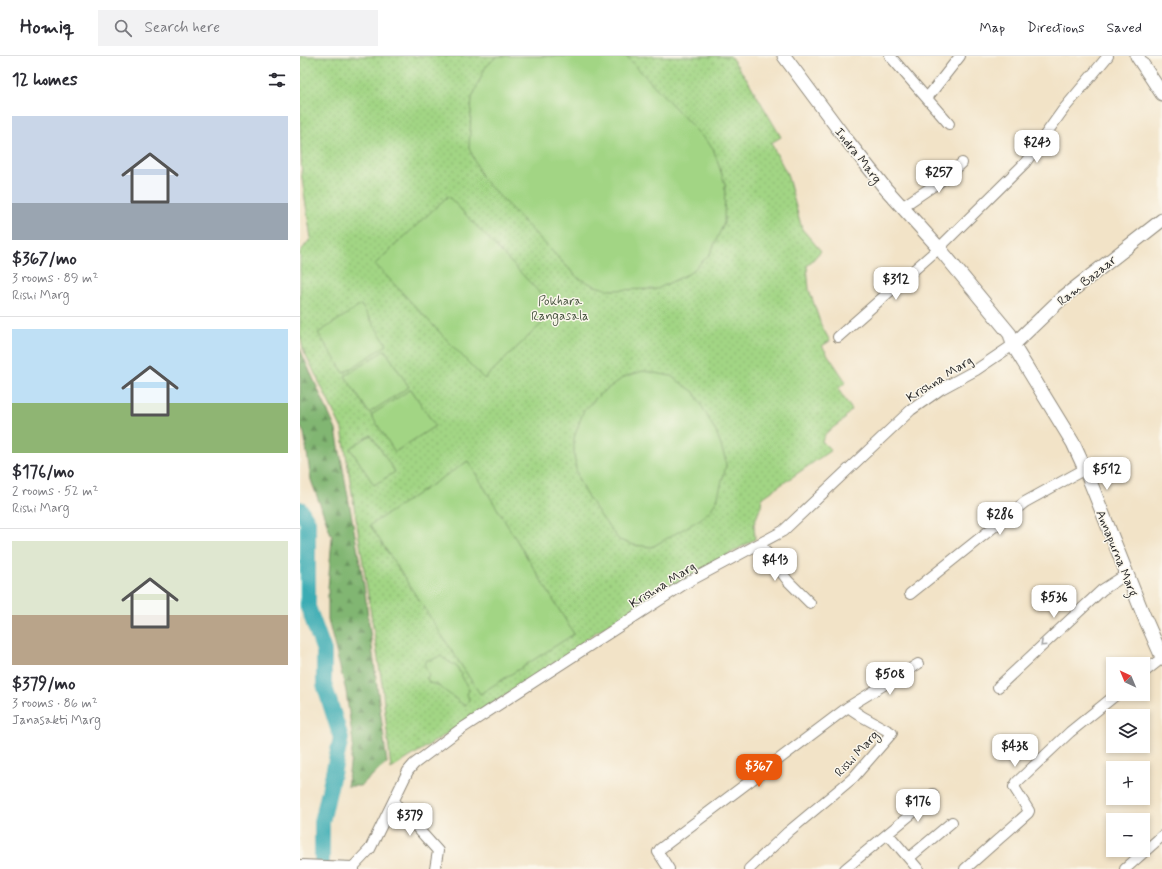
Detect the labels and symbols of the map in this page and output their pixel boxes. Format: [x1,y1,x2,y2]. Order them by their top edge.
street label: Indra Marg [830,124,885,188]
pin: $243 [1013,130,1061,164]
pin: $257 [915,160,963,194]
street label: Ram Bazaar [1054,252,1121,310]
pin: $312 [872,267,920,301]
park label: Pokhara Rangasala [531,293,589,326]
street label: Krishna Marg [903,352,976,406]
pin: $512 [1083,457,1131,491]
pin: $286 [976,502,1024,536]
street label: Annapurna Marg [1090,508,1142,600]
pin: $413 [751,548,799,582]
street label: Krishna Marg [626,558,699,612]
pin: $536 [1030,585,1078,619]
one-way arrow [1040,639,1048,647]
north arrow [1106,657,1150,701]
pin: $508 [866,662,914,696]
street label: Rishi Marg [831,727,884,781]
pin: $438 [991,734,1039,768]
pin: $367 [735,754,783,788]
pin: $176 [894,789,942,823]
pin: $379 [386,803,434,837]

